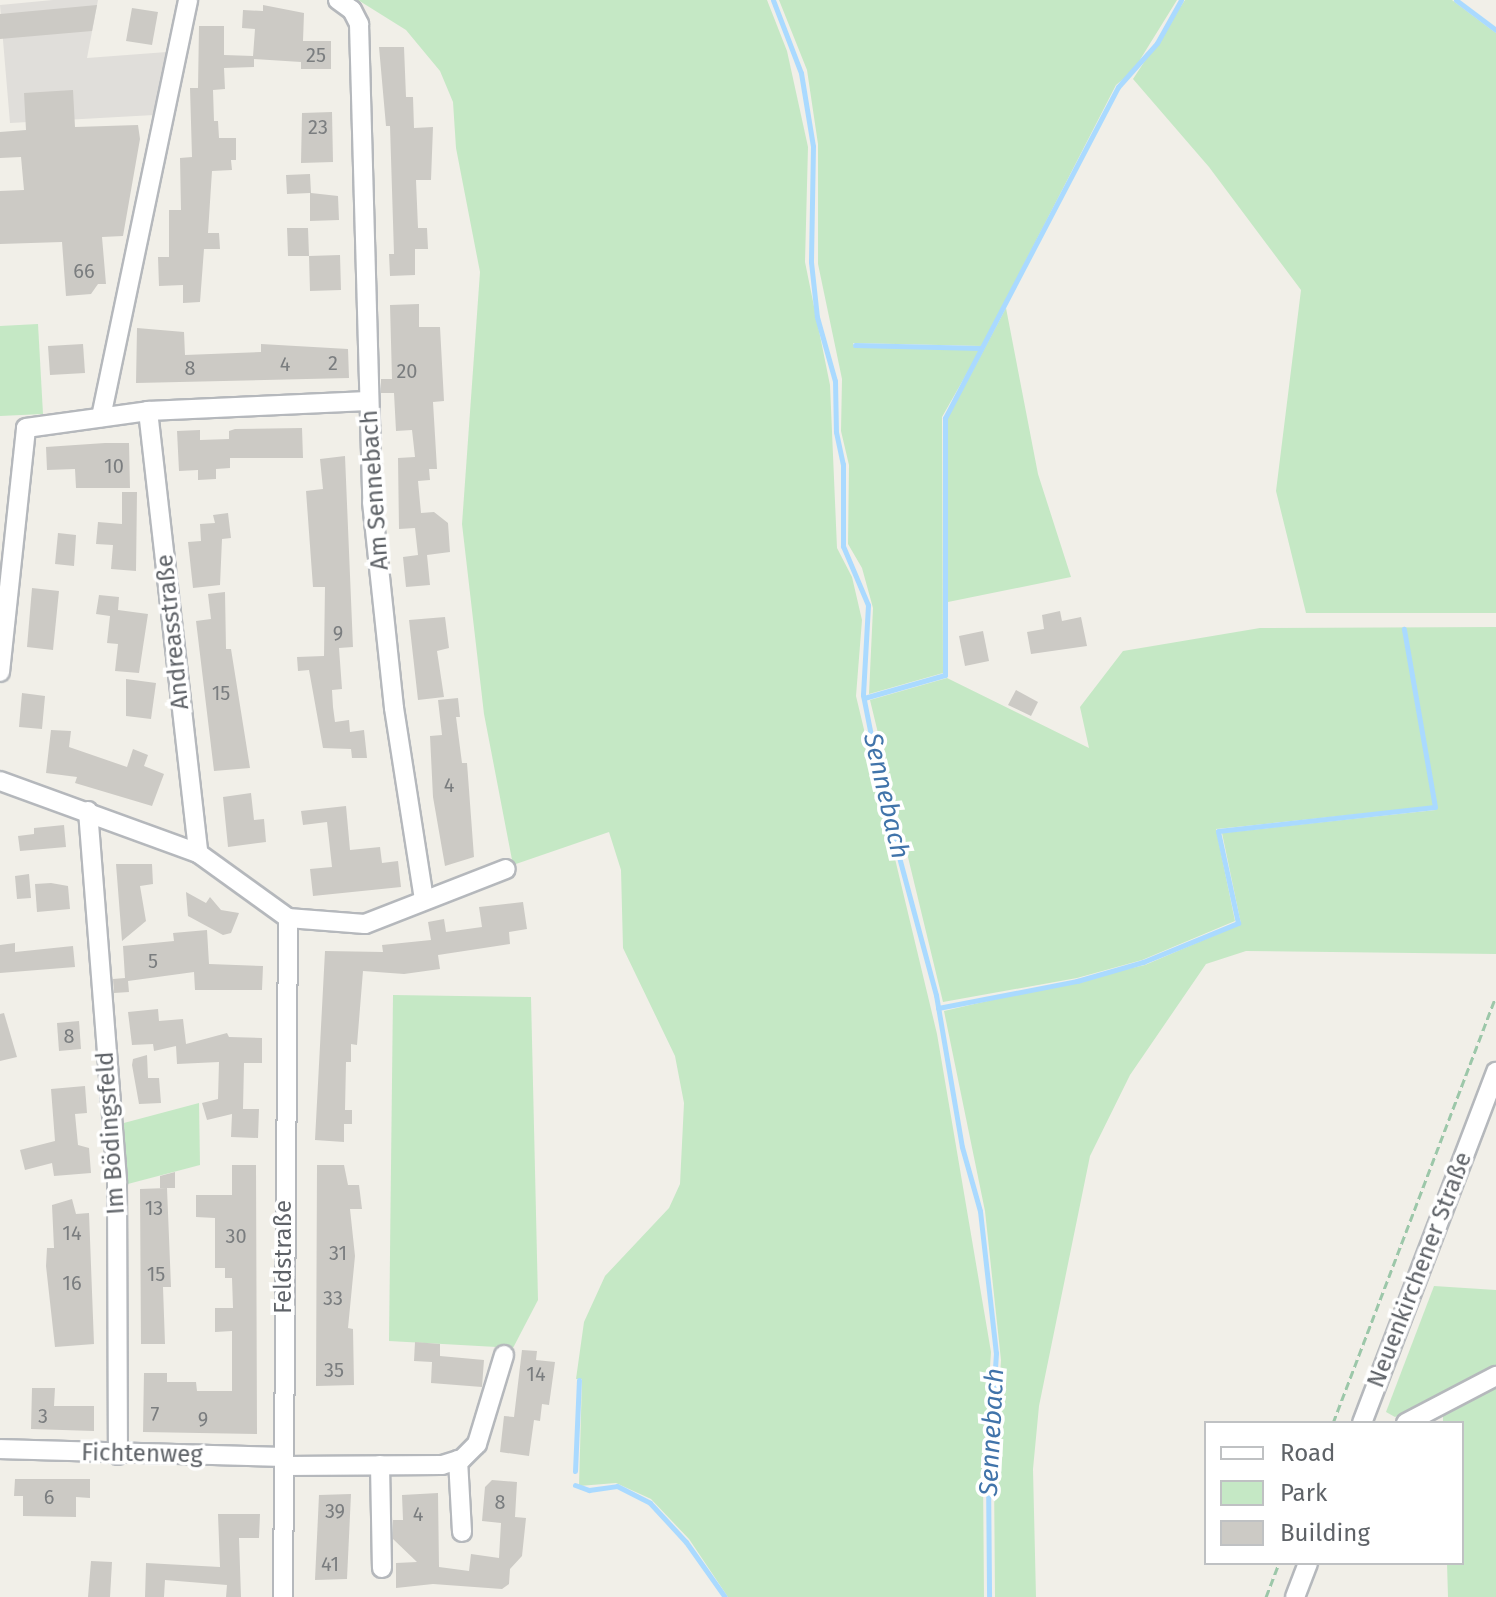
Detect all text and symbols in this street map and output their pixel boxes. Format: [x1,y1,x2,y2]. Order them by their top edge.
house number: 25 [306,43,326,67]
house number: 23 [308,115,328,139]
house number: 66 [73,259,95,283]
house number: 2 [328,351,338,375]
house number: 4 [280,352,290,376]
house number: 8 [184,356,196,380]
house number: 20 [396,359,418,383]
street label: Am Sennebach [355,409,395,571]
house number: 10 [104,454,124,478]
street label: Andreasstraße [151,553,195,711]
house number: 9 [333,621,343,645]
house number: 15 [212,681,230,705]
water label: Sennebach [856,730,916,862]
house number: 4 [444,773,454,797]
house number: 5 [148,949,158,973]
house number: 8 [63,1024,75,1048]
street label: Im Bödingsfeld [91,1050,131,1216]
street label: Neuenkirchener Straße [1362,1148,1478,1392]
house number: 13 [145,1196,163,1220]
street label: Feldstraße [270,1200,298,1314]
house number: 14 [62,1221,82,1245]
house number: 30 [225,1224,247,1248]
house number: 31 [329,1241,347,1265]
house number: 15 [147,1262,165,1286]
house number: 16 [62,1271,82,1295]
house number: 33 [323,1286,343,1310]
house number: 35 [324,1358,344,1382]
house number: 14 [526,1362,546,1386]
water label: Sennebach [973,1367,1011,1497]
house number: 7 [151,1402,159,1426]
house number: 3 [38,1404,48,1428]
house number: 9 [198,1407,208,1431]
legend [1204,1421,1464,1565]
street label: Fichtenweg [81,1439,203,1469]
text: Road [1280,1439,1335,1467]
text: Park [1280,1479,1327,1507]
house number: 6 [44,1485,54,1509]
house number: 8 [494,1490,506,1514]
house number: 39 [325,1499,345,1523]
house number: 4 [413,1502,423,1526]
text: Building [1280,1519,1370,1547]
house number: 41 [321,1552,339,1576]

